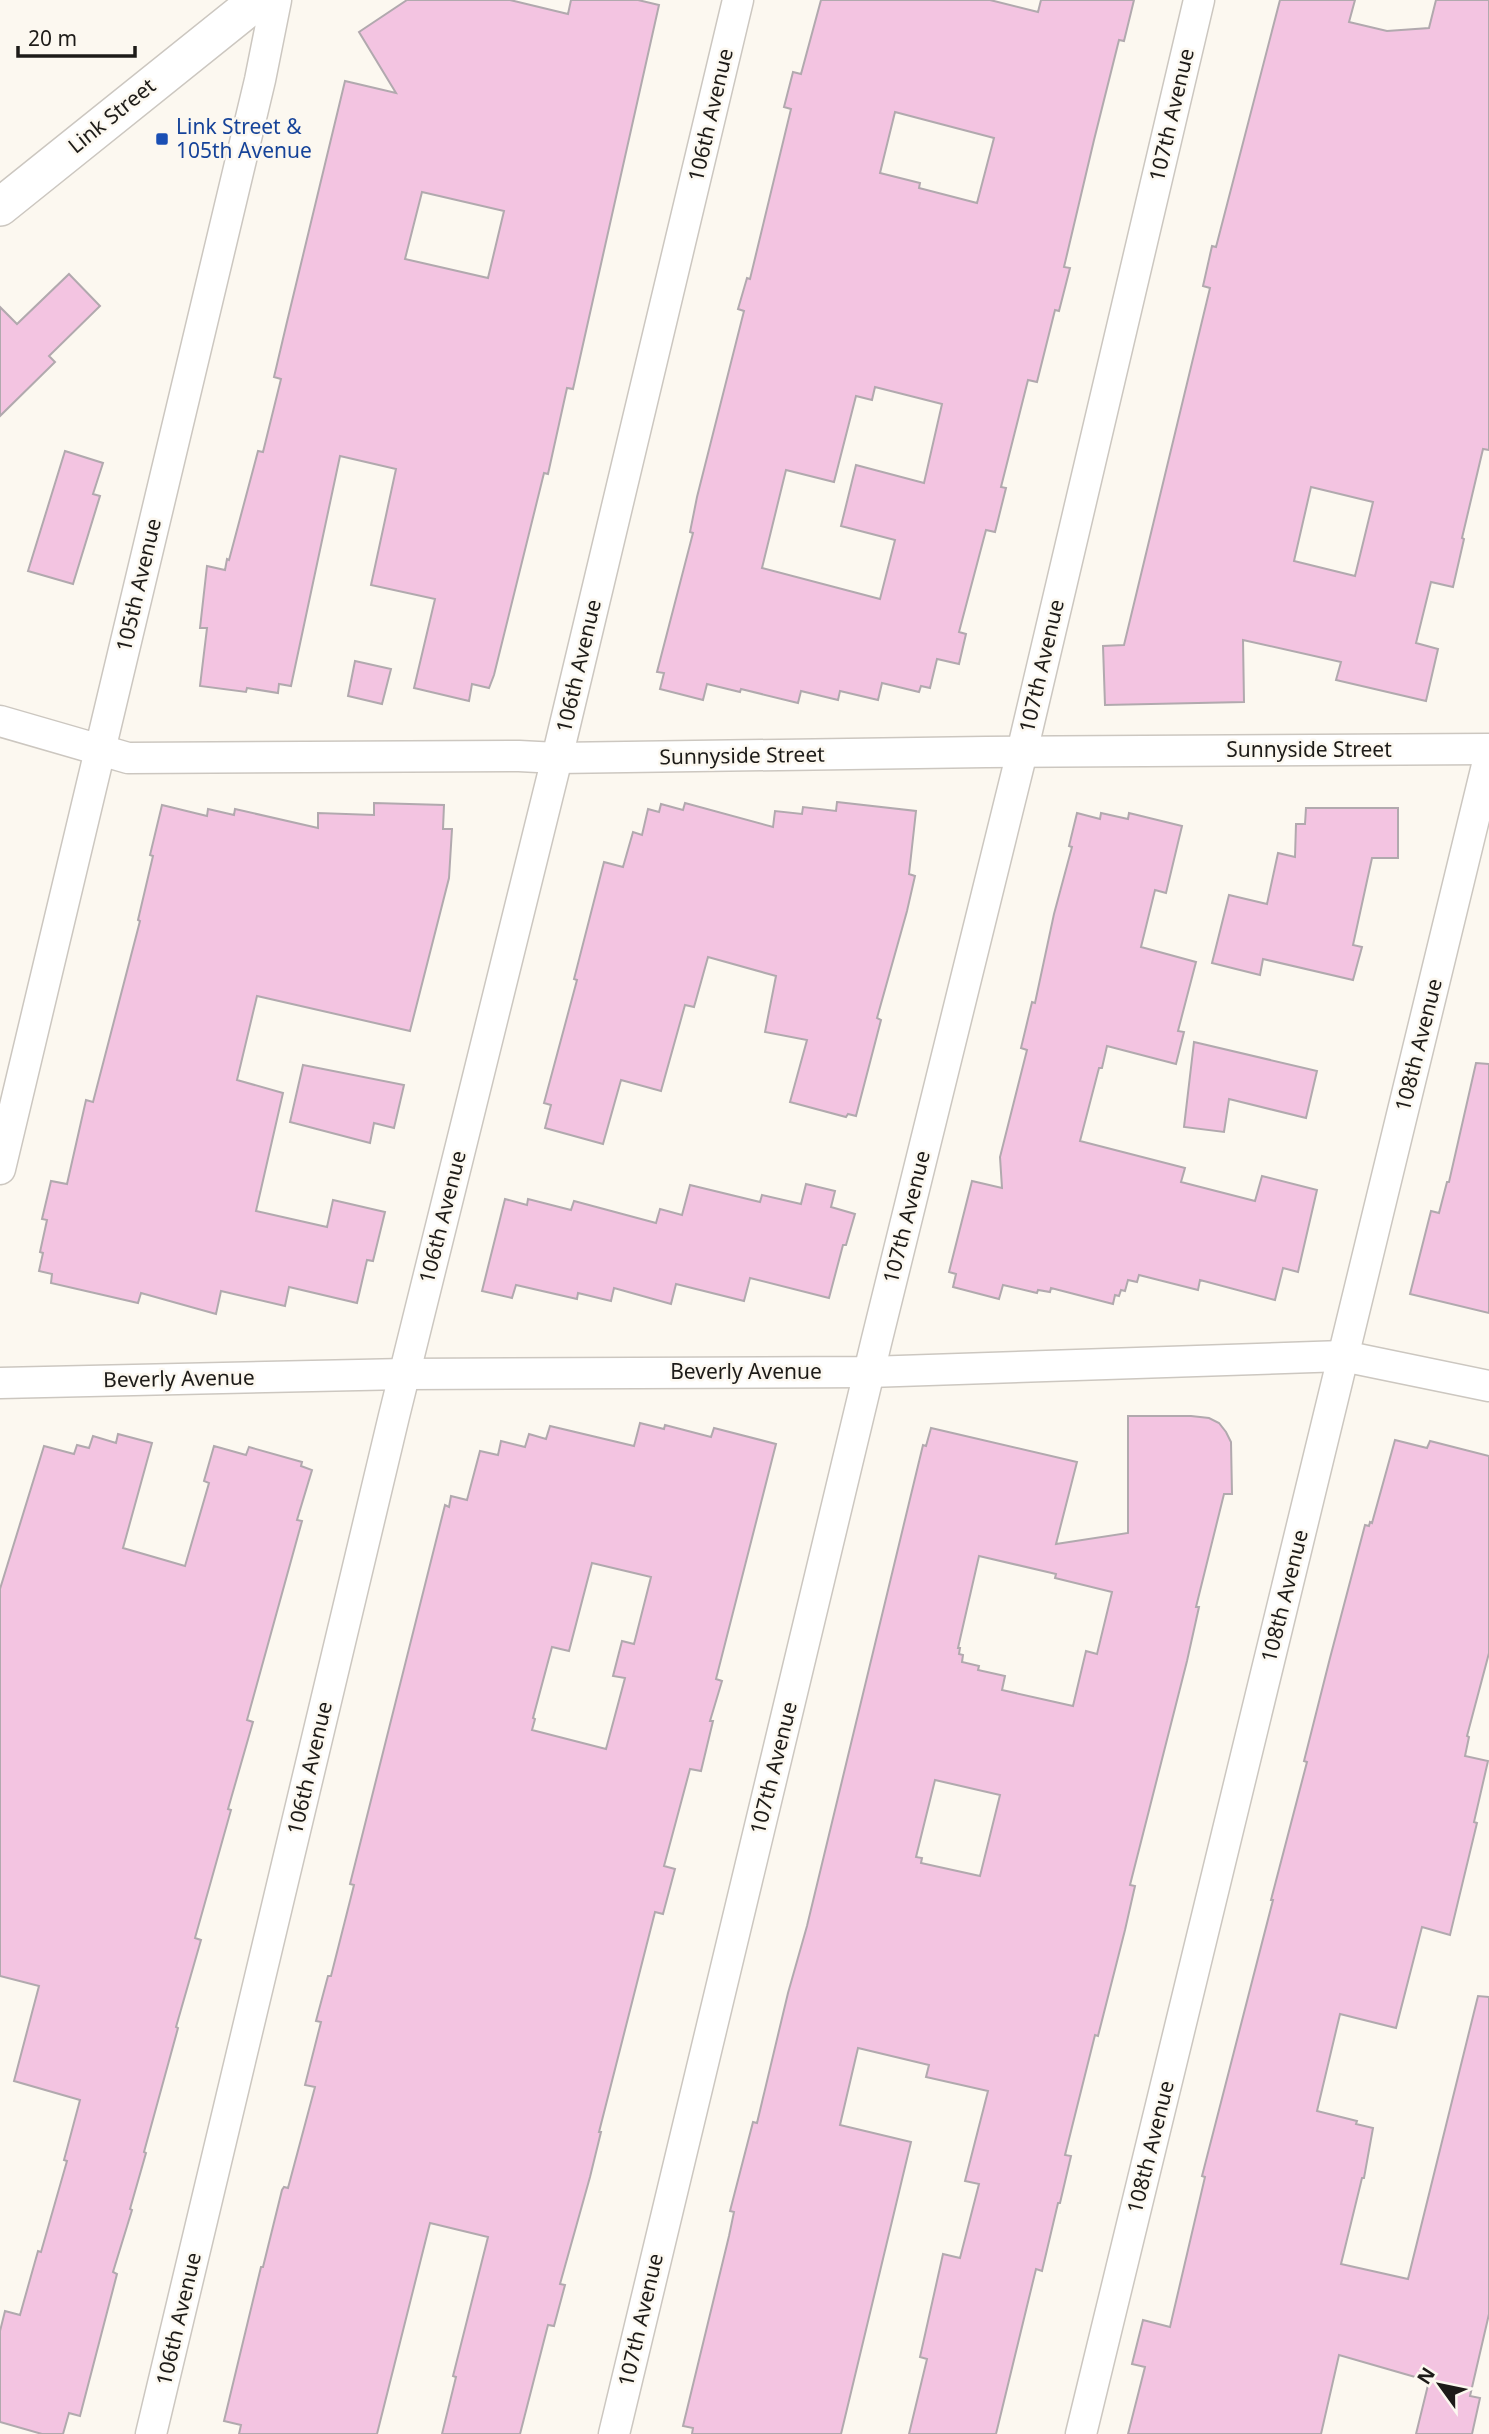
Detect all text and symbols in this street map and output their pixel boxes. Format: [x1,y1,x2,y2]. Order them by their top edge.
scale bar [18,14,135,58]
text: 20 m [28,24,77,52]
street label: 106th Avenue [681,45,739,184]
street label: 107th Avenue [1142,45,1200,184]
street label: Link Street [62,71,161,159]
place label: Link Street & 105th Avenue [176,112,312,164]
marker: Link Street & 105th Avenue [154,131,170,147]
street label: 105th Avenue [109,515,167,654]
street label: 106th Avenue [549,596,607,735]
street label: 107th Avenue [1012,596,1070,735]
street label: Sunnyside Street [1226,735,1392,763]
street label: Sunnyside Street [659,740,825,770]
street label: 108th Avenue [1388,975,1448,1114]
street label: 106th Avenue [412,1147,472,1286]
street label: 107th Avenue [876,1147,936,1286]
street label: Beverly Avenue [670,1357,822,1385]
street label: Beverly Avenue [103,1363,255,1393]
street label: 108th Avenue [1254,1526,1314,1665]
street label: 106th Avenue [280,1698,338,1837]
street label: 107th Avenue [743,1698,803,1837]
street label: 108th Avenue [1120,2077,1180,2216]
street label: 106th Avenue [149,2249,207,2388]
street label: 107th Avenue [611,2250,669,2389]
north arrow [1405,2350,1475,2420]
text: N [1411,2362,1441,2389]

